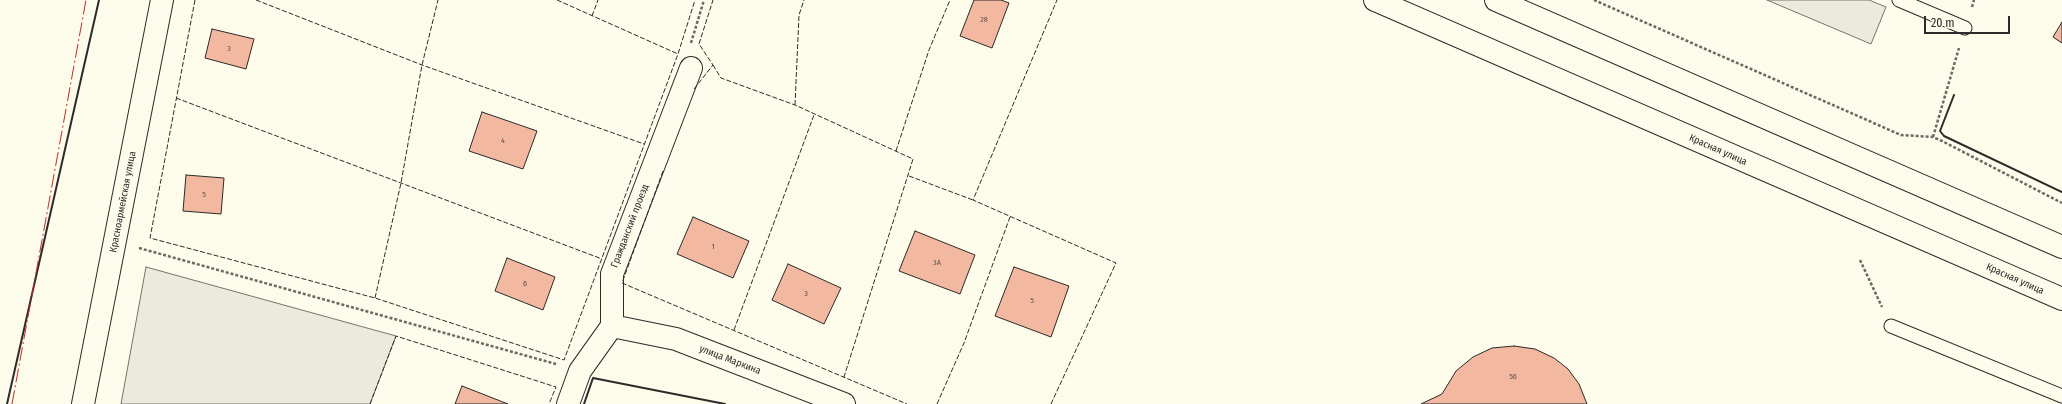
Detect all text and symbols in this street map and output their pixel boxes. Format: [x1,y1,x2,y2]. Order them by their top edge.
scale bar [1926,8,2012,34]
house number: 28 [980,15,988,25]
text: 20 m [1931,16,1955,30]
house number: 3 [227,44,231,54]
street label: Красная улица [1687,132,1749,168]
house number: 4 [501,136,505,146]
street label: Красноармейская улица [107,150,139,254]
street label: Гражданский проезд [609,183,651,269]
house number: 5 [202,190,206,200]
house number: 1 [711,242,715,252]
house number: 3А [933,258,941,268]
street label: Красная улица [1984,261,2046,297]
house number: 6 [523,279,527,289]
house number: 3 [804,289,808,299]
house number: 5 [1030,296,1034,306]
street label: улица Маркина [697,343,763,377]
house number: 56 [1509,372,1517,382]

